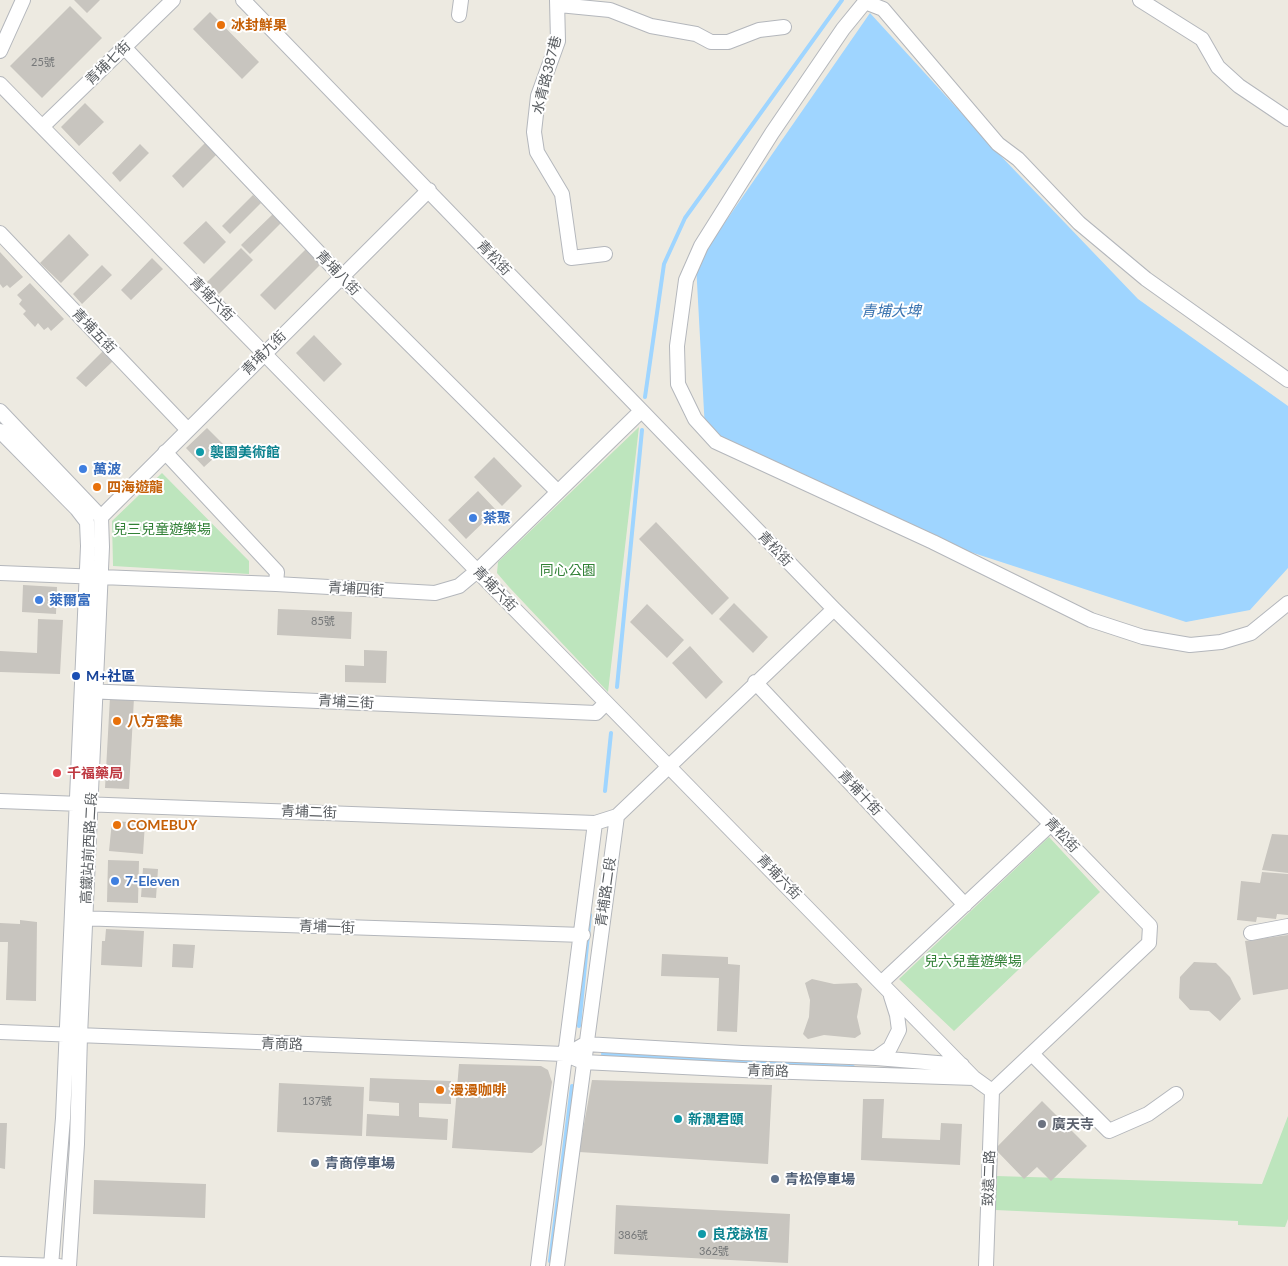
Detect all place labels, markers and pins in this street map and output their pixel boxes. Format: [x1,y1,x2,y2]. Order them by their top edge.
place label: 冰封鮮果 [231,17,287,33]
marker: 冰封鮮果 [215,19,227,31]
place label: 襲園美術館 [210,444,280,460]
marker: 襲園美術館 [194,446,206,458]
place label: 萬波 [93,461,121,477]
marker: 萬波 [77,463,89,475]
place label: 四海遊龍 [107,479,163,495]
marker: 四海遊龍 [91,481,103,493]
place label: 茶聚 [483,510,511,526]
marker: 茶聚 [467,512,479,524]
place label: 萊爾富 [49,592,91,608]
marker: 萊爾富 [33,594,45,606]
place label: M+社區 [86,668,135,684]
marker: M+社區 [70,670,82,682]
place label: 八方雲集 [127,713,183,729]
marker: 八方雲集 [111,715,123,727]
place label: 千福藥局 [67,765,123,781]
marker: 千福藥局 [51,767,63,779]
place label: COMEBUY [127,817,197,833]
marker: COMEBUY [111,819,123,831]
place label: 7-Eleven [125,873,180,889]
marker: 7-Eleven [109,875,121,887]
place label: 漫漫咖啡 [450,1082,506,1098]
marker: 漫漫咖啡 [434,1084,446,1096]
place label: 新潤君頤 [688,1111,744,1127]
marker: 新潤君頤 [672,1113,684,1125]
place label: 廣天寺 [1052,1116,1094,1132]
marker: 廣天寺 [1036,1118,1048,1130]
place label: 青商停車場 [325,1155,395,1171]
marker: 青商停車場 [309,1157,321,1169]
place label: 青松停車場 [785,1171,855,1187]
marker: 青松停車場 [769,1173,781,1185]
place label: 良茂詠恆 [712,1226,768,1242]
marker: 良茂詠恆 [696,1228,708,1240]

